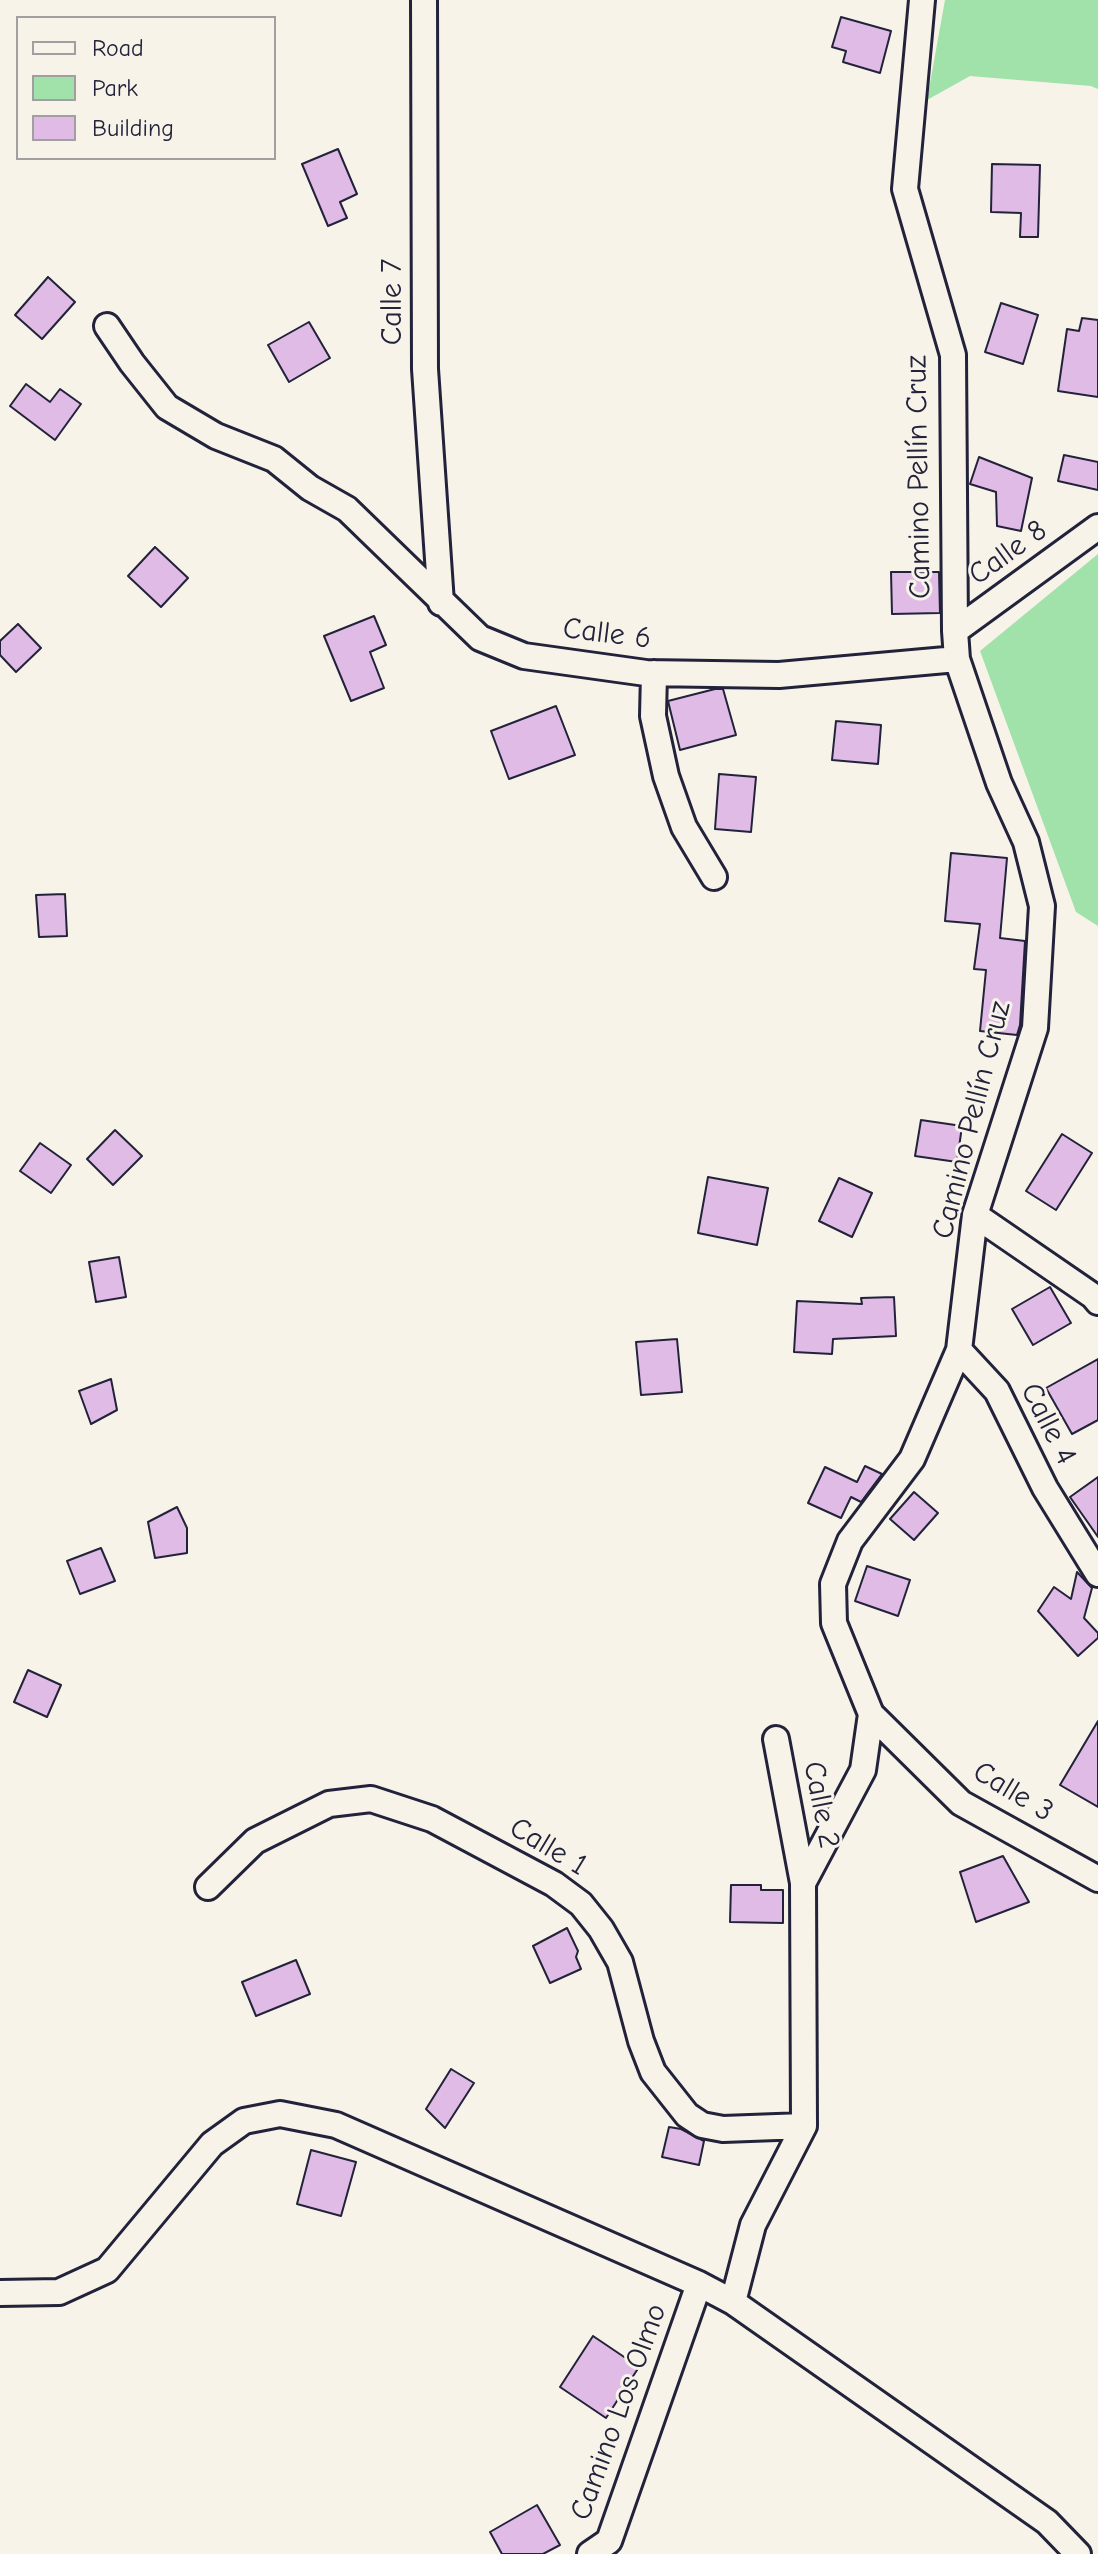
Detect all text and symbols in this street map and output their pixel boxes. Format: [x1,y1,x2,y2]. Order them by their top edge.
legend [16,16,276,160]
text: Road [92,34,144,62]
text: Park [92,74,138,102]
text: Building [92,114,174,142]
street label: Calle 7 [375,259,411,345]
street label: Camino Pellín Cruz [899,355,939,599]
street label: Calle 8 [962,513,1054,593]
street label: Calle 6 [561,611,653,657]
street label: Camino Pellín Cruz [925,997,1019,1243]
street label: Calle 4 [1012,1377,1084,1471]
street label: Calle 3 [966,1754,1060,1830]
street label: Calle 2 [795,1758,847,1852]
street label: Calle 1 [503,1810,593,1884]
street label: Camino Los Olmo [563,2299,675,2525]

